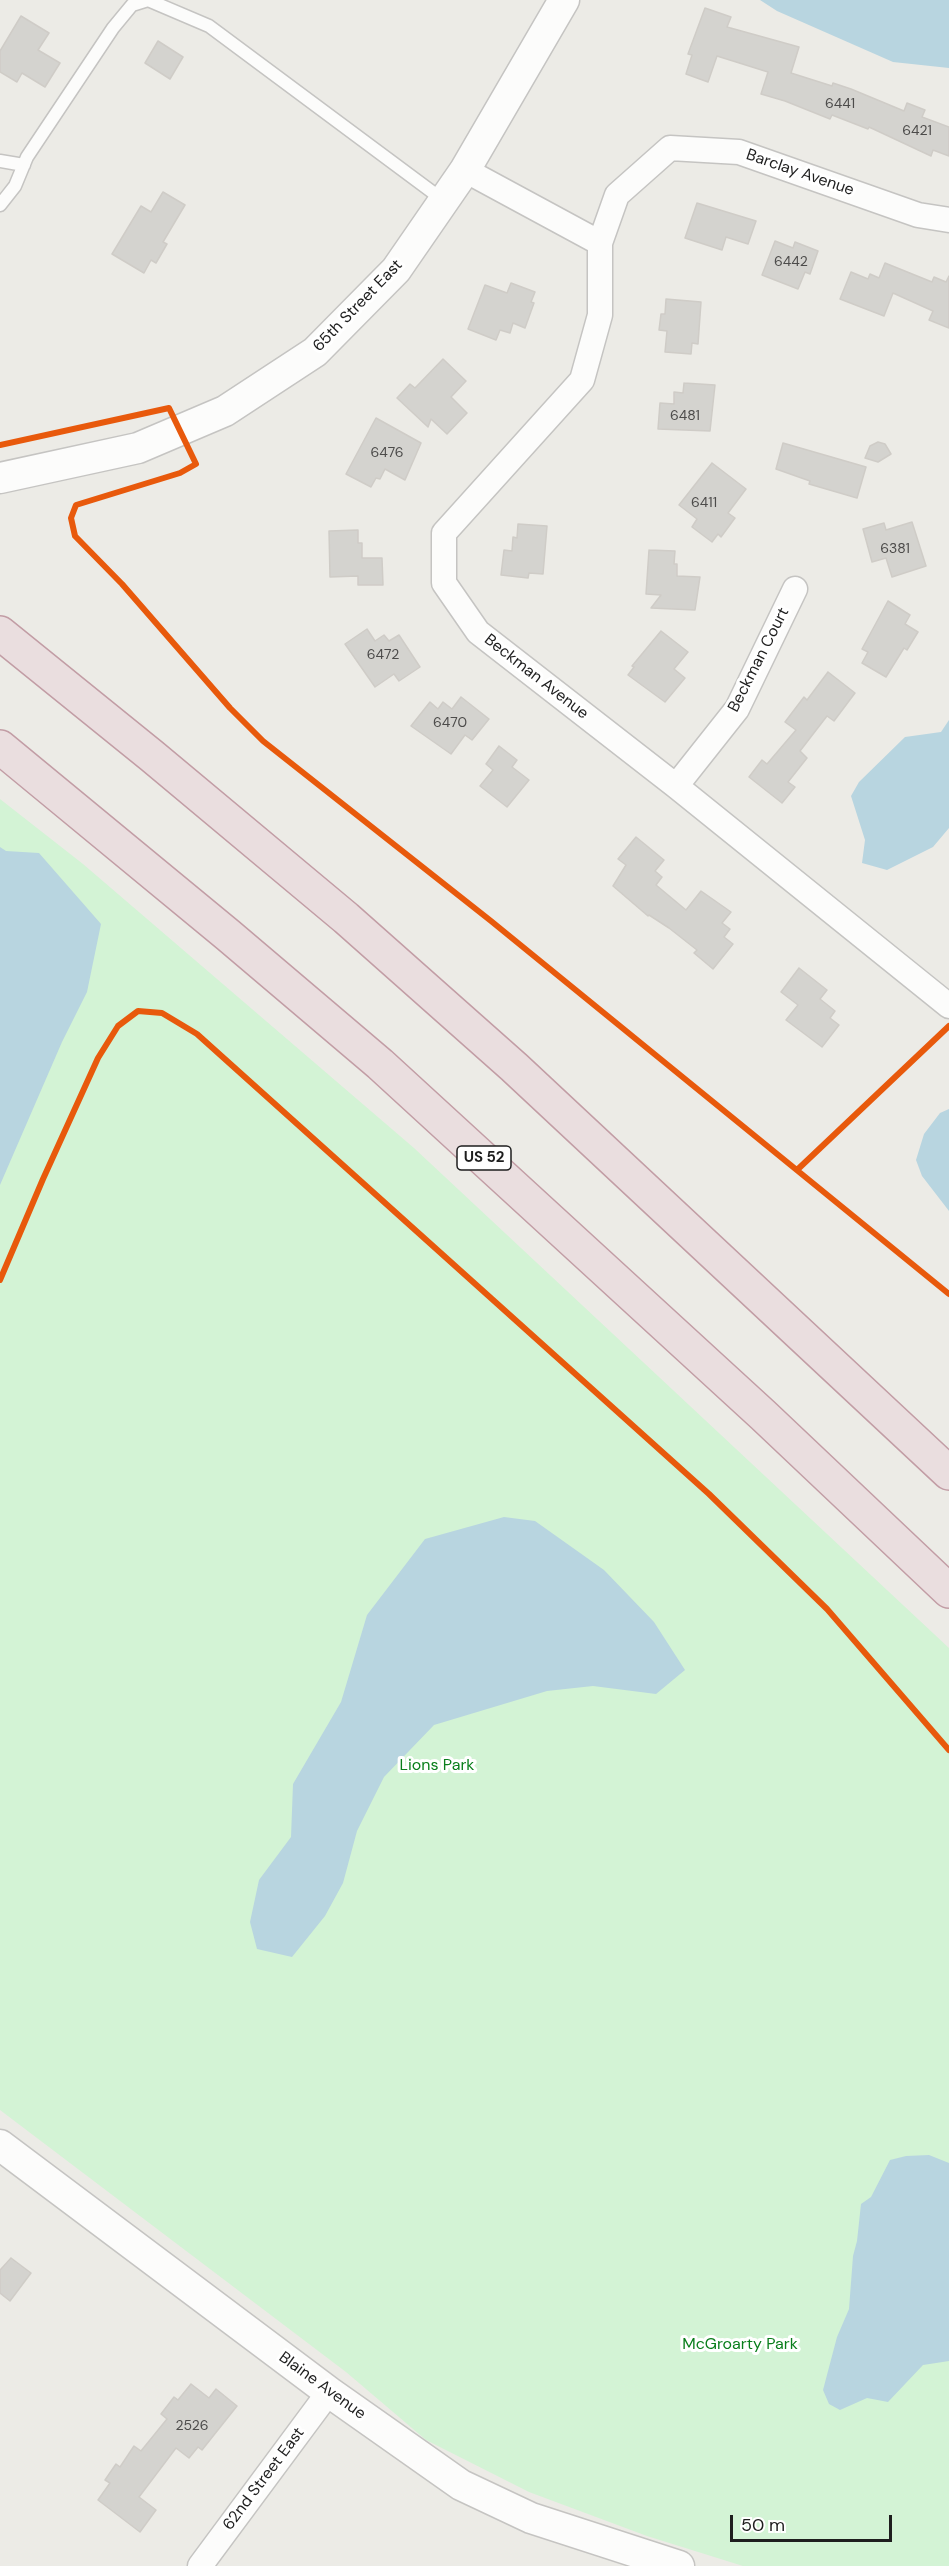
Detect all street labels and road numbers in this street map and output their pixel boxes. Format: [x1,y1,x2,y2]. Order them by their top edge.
street label: Barclay Avenue [744,146,856,200]
street label: 65th Street East [309,256,407,356]
street label: Beckman Court [724,605,794,715]
street label: Beckman Avenue [480,630,592,724]
road number: US 52 [457,1146,511,1170]
street label: Blaine Avenue [275,2348,369,2424]
street label: 62nd Street East [219,2424,309,2534]

